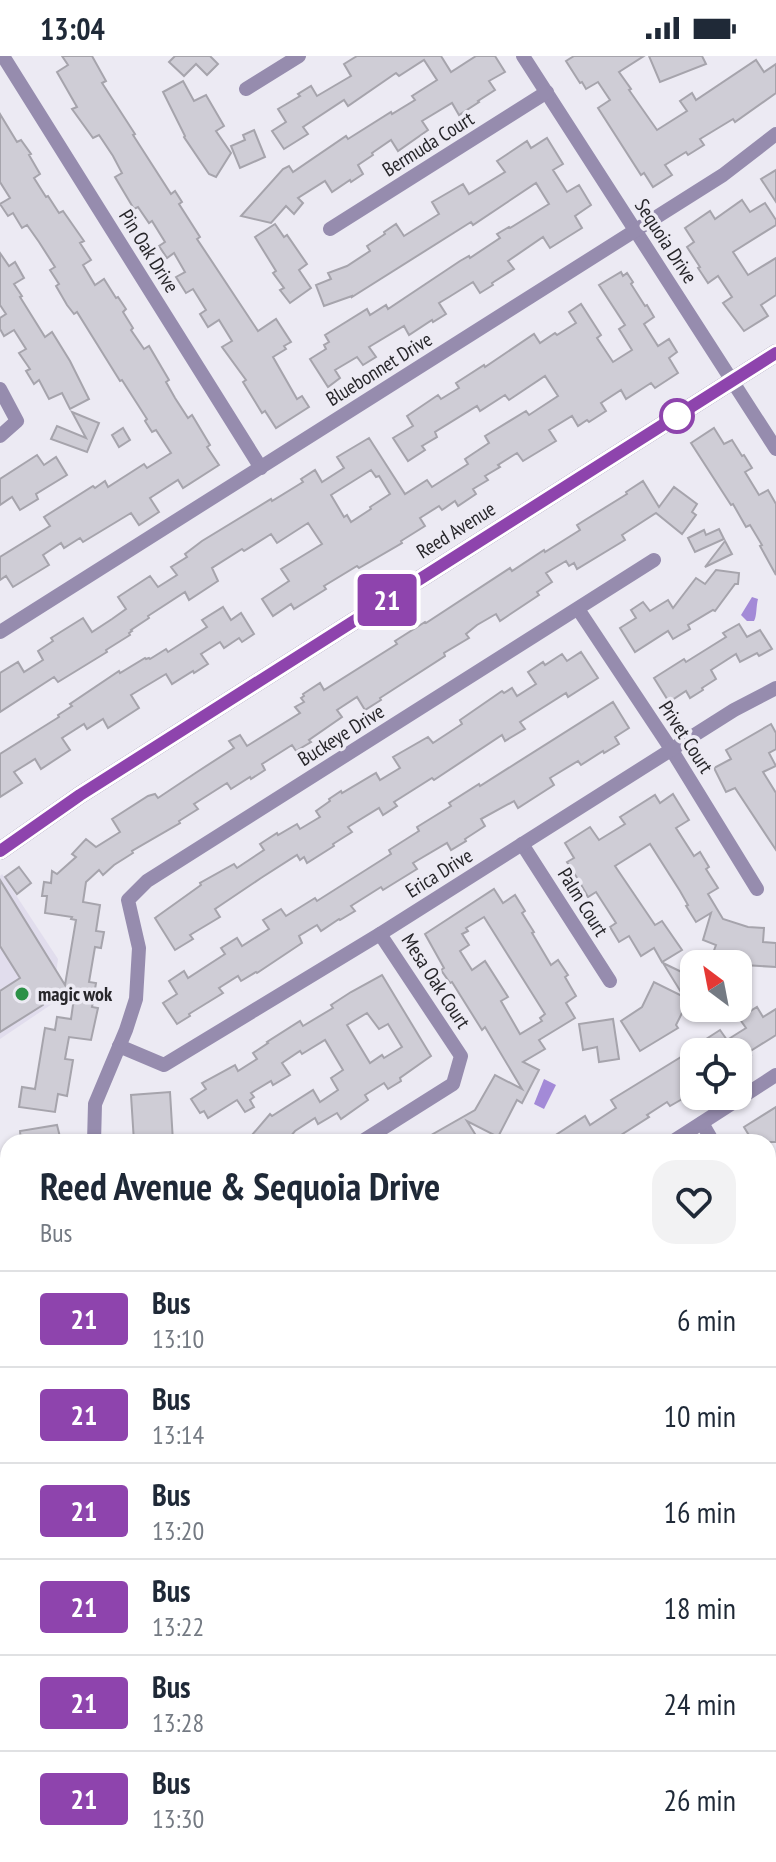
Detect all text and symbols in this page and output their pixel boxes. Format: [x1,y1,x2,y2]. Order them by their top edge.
text: 13:04 [40,9,105,48]
street label: Bermuda Court [377,105,479,182]
street label: Sequoia Drive [629,194,703,288]
street label: Pin Oak Drive [113,205,185,297]
street label: Bluebonnet Drive [321,326,437,412]
unlabelled marker [660,399,694,433]
street label: Reed Avenue [412,496,500,564]
line badge: 21 [351,574,423,626]
text: 21 [374,581,400,618]
street label: Privet Court [653,696,719,779]
street label: Buckeye Drive [293,698,389,772]
street label: Erica Drive [401,842,477,904]
street label: Palm Court [552,863,614,941]
street label: Mesa Oak Court [396,929,477,1034]
north arrow [680,950,752,1022]
map controls [680,950,752,1110]
place label: magic wok [38,981,113,1007]
marker: magic wok [13,985,31,1003]
button: locate [680,1038,752,1110]
button: heart [652,1160,736,1244]
text: Reed Avenue & Sequoia Drive [40,1161,440,1210]
text: Bus [40,1216,72,1249]
text: Bus [152,1283,191,1322]
text: 21 [71,1300,97,1337]
text: 6 min [677,1300,736,1339]
text: 13:10 [152,1322,204,1355]
text: Bus [152,1379,191,1418]
text: 21 [71,1396,97,1433]
text: 10 min [663,1396,736,1435]
text: 13:14 [152,1418,204,1451]
text: Bus [152,1475,191,1514]
text: 21 [71,1492,97,1529]
text: 16 min [663,1492,736,1531]
text: 13:20 [152,1514,204,1547]
text: Bus [152,1571,191,1610]
text: 21 [71,1588,97,1625]
text: 18 min [663,1588,736,1627]
text: 13:22 [152,1610,204,1643]
text: Bus [152,1667,191,1706]
text: 21 [71,1684,97,1721]
text: 24 min [663,1684,736,1723]
text: 13:28 [152,1706,204,1739]
text: Bus [152,1763,191,1802]
text: 21 [71,1780,97,1817]
text: 26 min [663,1780,736,1819]
text: 13:30 [152,1802,204,1835]

